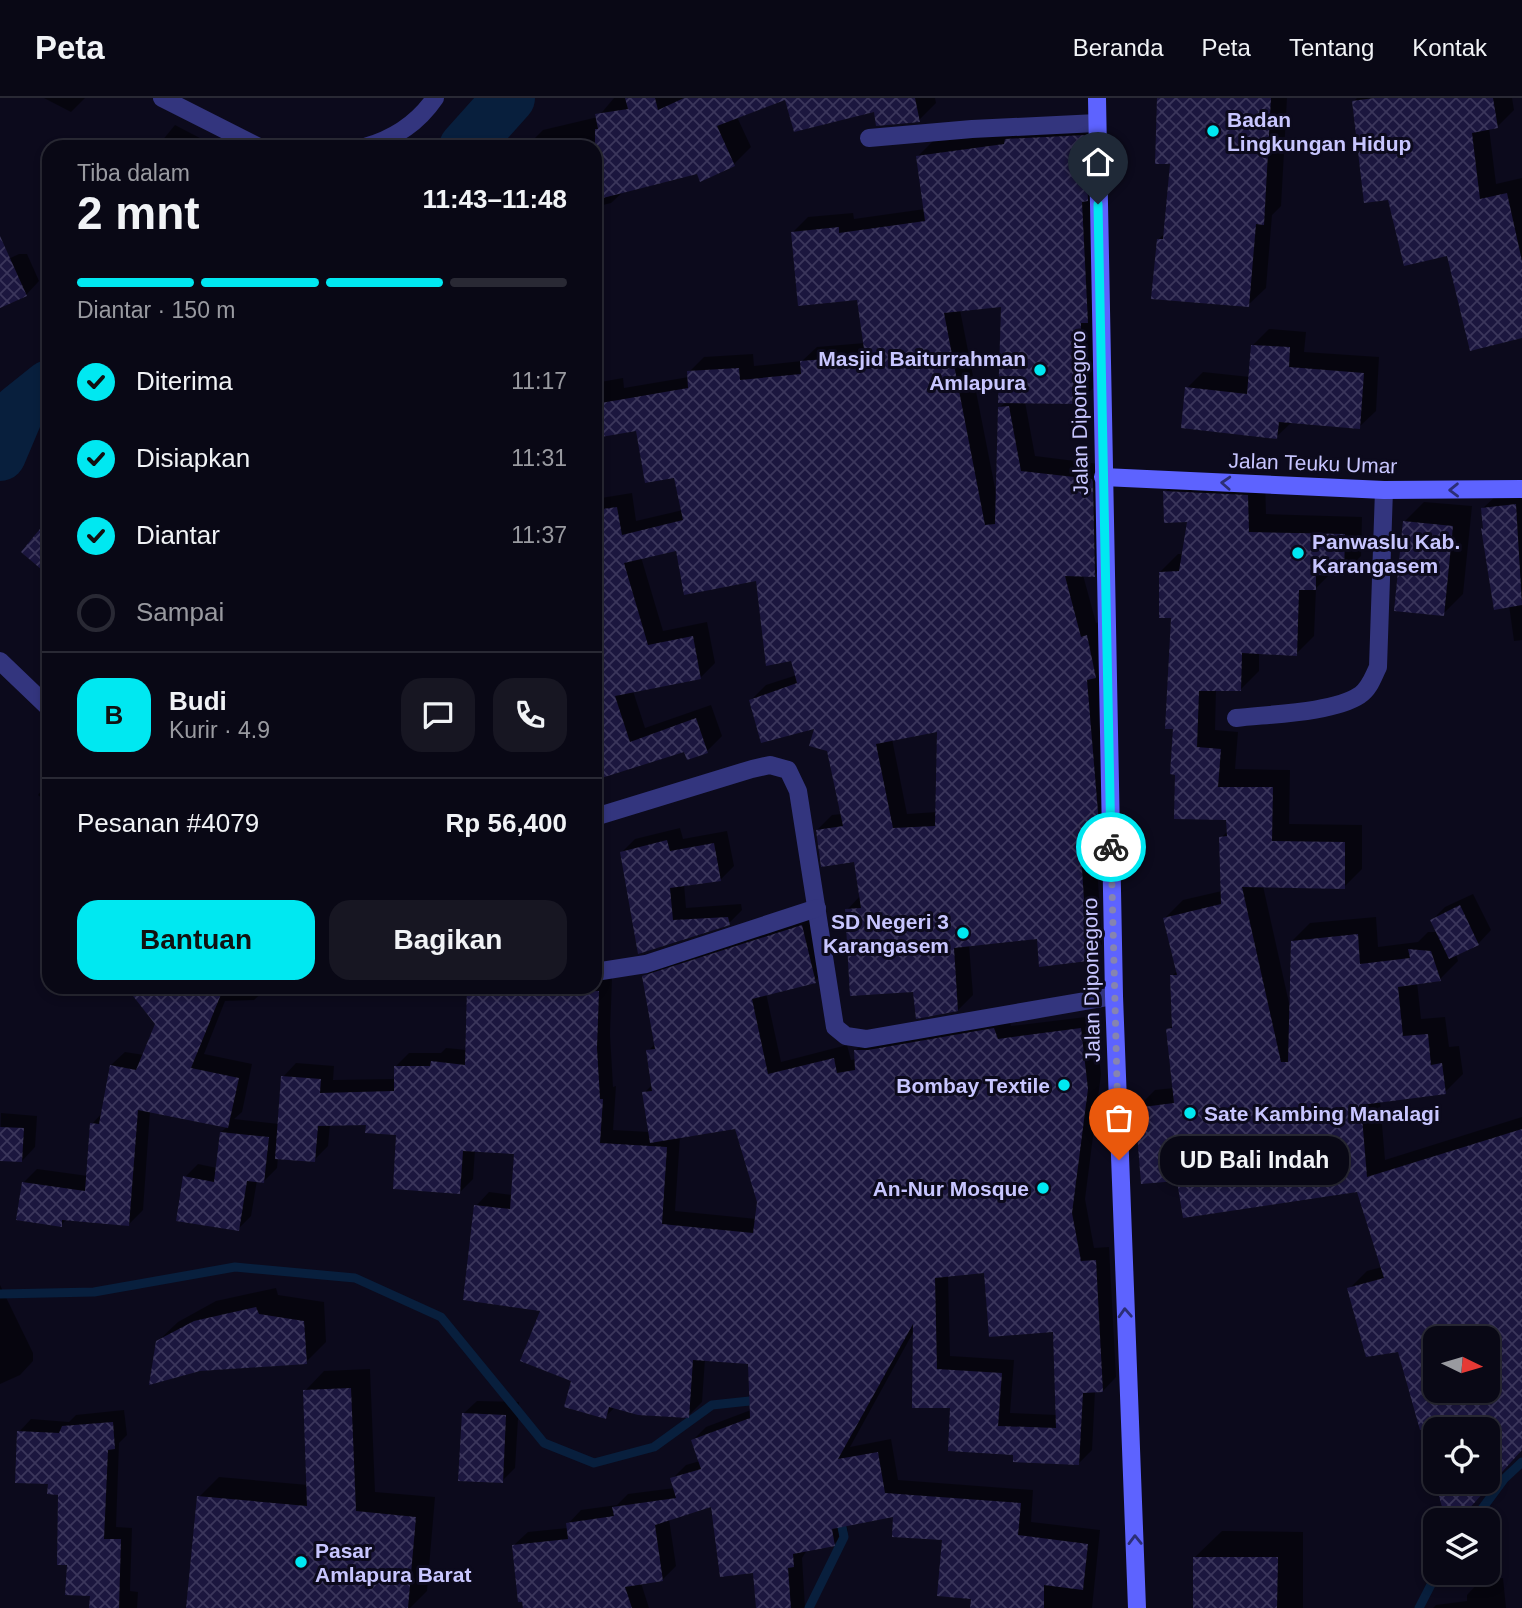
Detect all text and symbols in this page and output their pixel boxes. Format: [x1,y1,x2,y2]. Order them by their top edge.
text: Peta [35,29,105,66]
text: Beranda [1073,34,1164,61]
text: Peta [1202,34,1251,61]
text: Tentang [1289,34,1374,61]
text: Kontak [1412,34,1487,61]
place label: Badan Lingkungan Hidup [1227,108,1411,155]
marker: Badan Lingkungan Hidup [1205,123,1221,139]
pin [1068,132,1128,204]
icon: home [1079,143,1117,181]
text: Tiba dalam [77,160,190,186]
text: 11:43–11:48 [422,184,567,214]
text: 2 mnt [77,187,200,239]
text: Diantar · 150 m [77,297,236,323]
street label: Jalan Diponegoro [1066,330,1092,496]
place label: Masjid Baiturrahman Amlapura [818,347,1026,394]
marker: Masjid Baiturrahman Amlapura [1032,362,1048,378]
icon: check [77,363,115,401]
text: Diterima [136,366,233,396]
text: 11:17 [511,368,567,394]
icon: check [77,440,115,478]
text: Disiapkan [136,443,250,473]
text: 11:31 [511,445,567,471]
street label: Jalan Teuku Umar [1228,449,1398,477]
one-way arrow [1221,475,1232,490]
one-way arrow [1448,482,1459,498]
icon: check [77,517,115,555]
text: Diantar [136,520,220,550]
text: 11:37 [511,522,567,548]
place label: Panwaslu Kab. Karangasem [1312,530,1460,577]
marker: Panwaslu Kab. Karangasem [1290,545,1306,561]
text: Sampai [136,597,224,627]
button: chat [401,678,475,752]
button: phone [493,678,567,752]
text: Budi [169,686,227,716]
text: B [105,700,123,730]
text: Kurir · 4.9 [169,717,270,743]
text: Pesanan #4079 [77,808,259,838]
text: Rp 56,400 [446,808,567,838]
courier [1076,812,1146,882]
icon: bike [1092,828,1130,866]
street label: Jalan Diponegoro [1078,897,1104,1063]
button: Bantuan [77,900,315,980]
button: Bagikan [329,900,567,980]
place label: SD Negeri 3 Karangasem [823,910,949,957]
marker: SD Negeri 3 Karangasem [955,925,971,941]
place label: Bombay Textile [896,1074,1050,1097]
marker: Bombay Textile [1056,1077,1072,1093]
pin [1089,1088,1149,1160]
icon: bag [1100,1099,1138,1137]
place label: Sate Kambing Manalagi [1204,1102,1440,1125]
marker: Sate Kambing Manalagi [1182,1105,1198,1121]
callout: UD Bali Indah [1161,1136,1350,1184]
text: UD Bali Indah [1180,1147,1329,1173]
place label: An-Nur Mosque [873,1177,1029,1200]
marker: An-Nur Mosque [1035,1180,1051,1196]
one-way arrow [1117,1307,1132,1318]
north arrow [1423,1326,1500,1404]
map controls [1423,1326,1500,1585]
button: locate [1423,1417,1500,1494]
button: layers [1423,1508,1500,1585]
one-way arrow [1128,1534,1143,1545]
place label: Pasar Amlapura Barat [315,1539,471,1586]
marker: Pasar Amlapura Barat [293,1554,309,1570]

